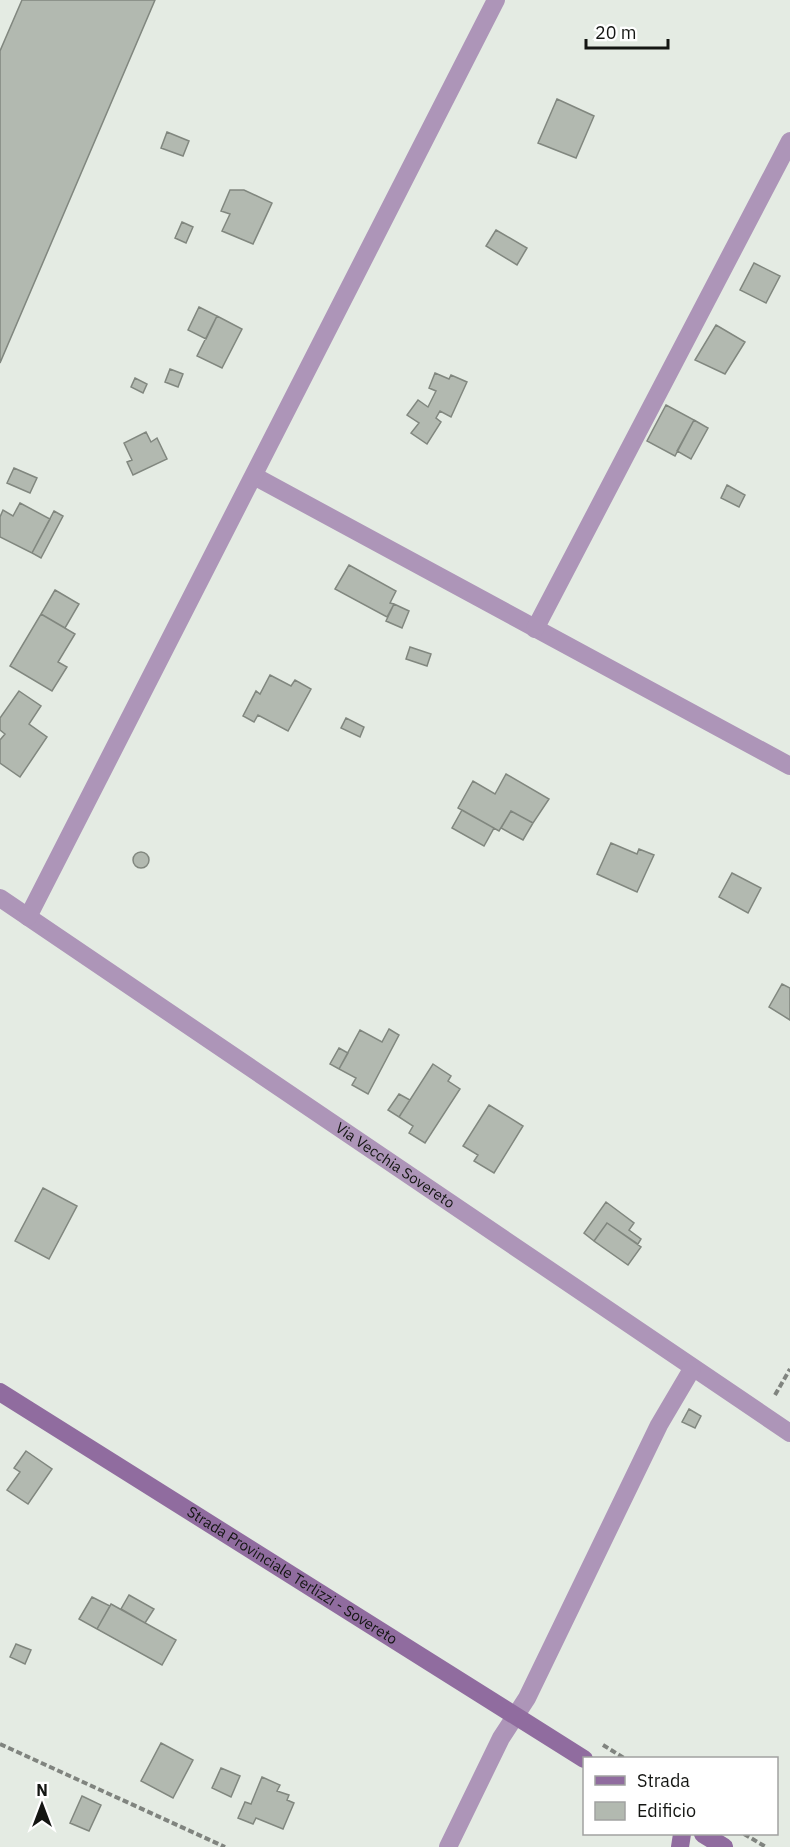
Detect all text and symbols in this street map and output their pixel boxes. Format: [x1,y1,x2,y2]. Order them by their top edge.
scale bar [586,12,668,50]
text: 20 m [595,21,637,44]
street label: Via Vecchia Sovereto [332,1118,459,1212]
street label: Strada Provinciale Terlizzi - Sovereto [184,1502,401,1648]
legend [583,1757,778,1835]
text: Strada [637,1769,690,1792]
north arrow [12,1775,72,1835]
text: N [36,1780,48,1800]
text: Edificio [637,1799,696,1822]

